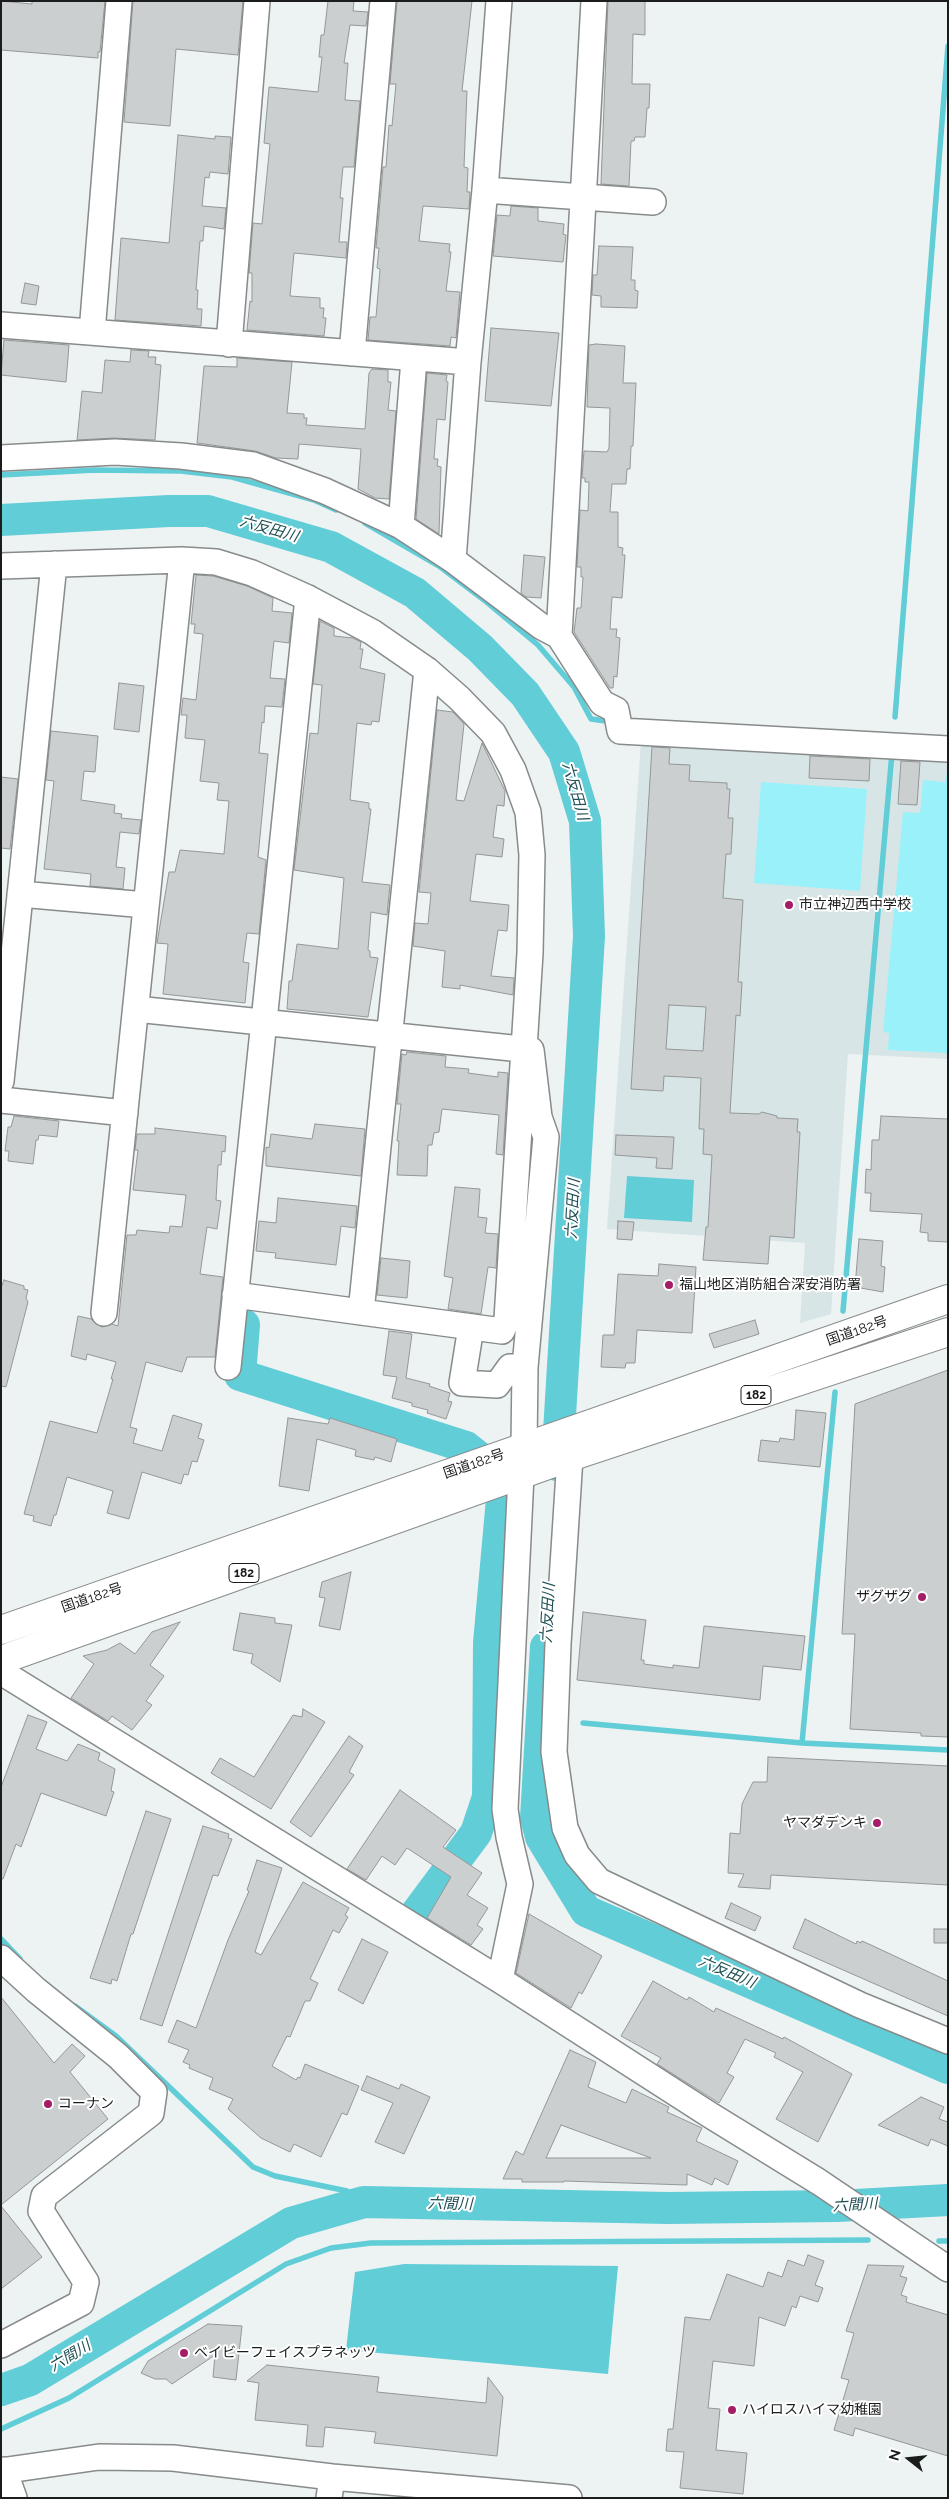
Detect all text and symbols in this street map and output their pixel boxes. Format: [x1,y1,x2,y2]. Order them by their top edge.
water label: 六反田川 [238,512,300,546]
water label: 六反田川 [558,760,592,822]
place label: 市立神辺西中学校 [799,897,911,913]
marker: 市立神辺西中学校 [783,899,795,911]
water label: 六反田川 [562,1179,584,1239]
place label: 福山地区消防組合深安消防署 [679,1277,861,1293]
marker: 福山地区消防組合深安消防署 [663,1279,675,1291]
street label: 国道182号 [824,1313,890,1349]
road number: 182 [741,1386,771,1404]
street label: 国道182号 [441,1446,507,1482]
road number: 182 [229,1564,259,1582]
street label: 国道182号 [59,1580,125,1616]
water label: 六反田川 [537,1583,559,1643]
place label: ザグザグ [856,1589,912,1605]
marker: ザグザグ [916,1591,928,1603]
place label: ヤマダデンキ [783,1815,867,1831]
marker: ヤマダデンキ [871,1817,883,1829]
water label: 六反田川 [696,1952,758,1992]
place label: コーナン [58,2096,114,2112]
marker: コーナン [42,2098,54,2110]
water label: 六間川 [427,2195,473,2213]
water label: 六間川 [832,2195,878,2215]
water label: 六間川 [46,2337,94,2375]
place label: ベイビーフェイスプラネッツ [194,2345,376,2361]
marker: ベイビーフェイスプラネッツ [178,2347,190,2359]
place label: ハイロスハイマ幼稚園 [742,2402,882,2418]
marker: ハイロスハイマ幼稚園 [726,2404,738,2416]
north arrow [884,2434,934,2484]
text: N [885,2448,904,2462]

